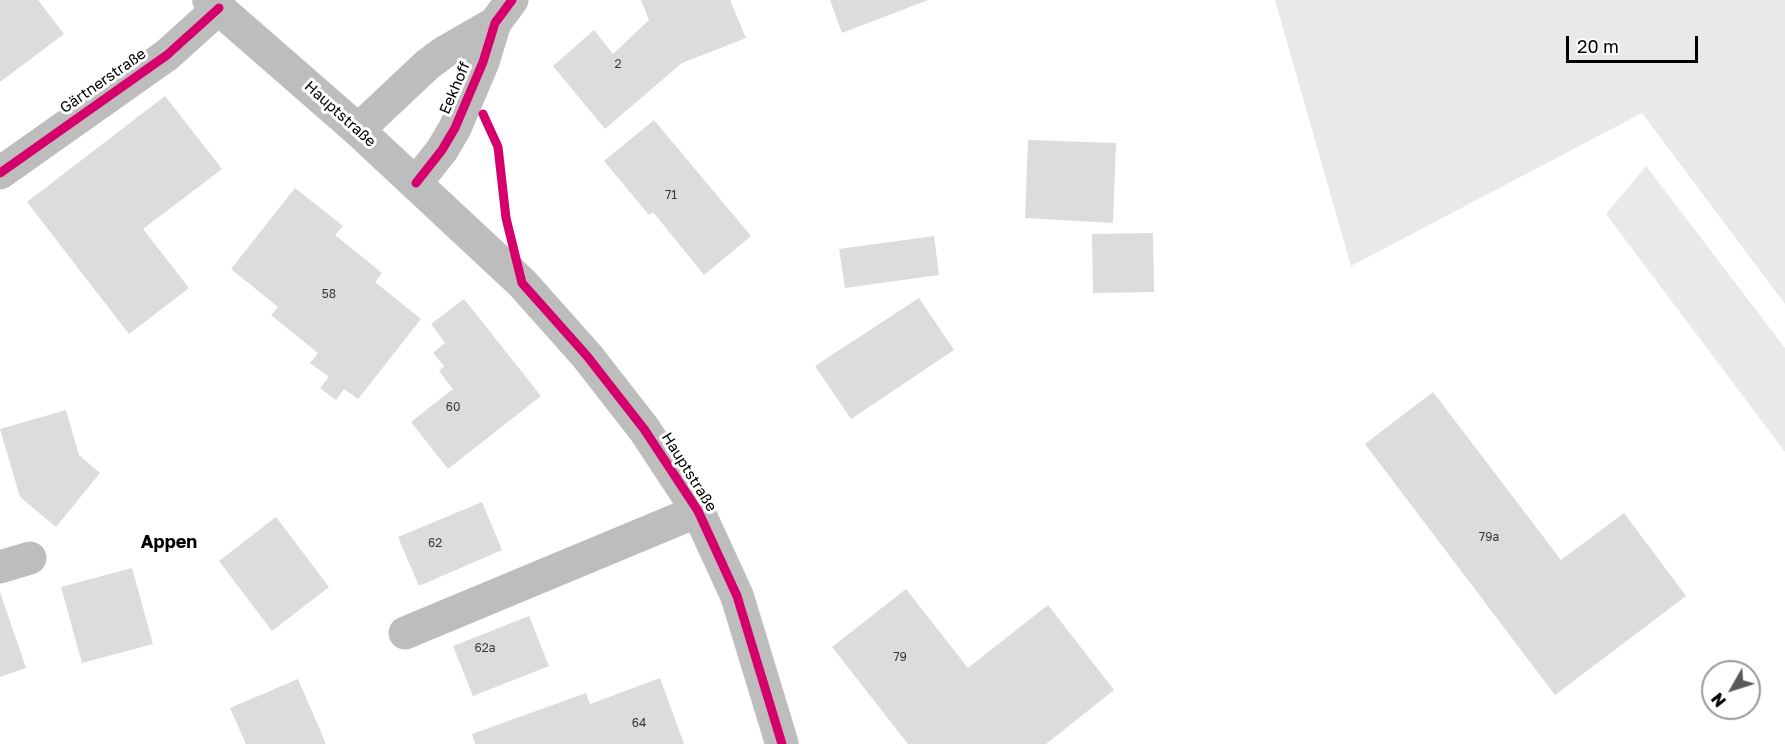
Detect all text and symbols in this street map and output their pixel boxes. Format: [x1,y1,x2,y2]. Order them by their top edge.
scale bar [1569,24,1701,62]
text: 20 m [1577,35,1619,57]
street label: Gärtnerstraße [57,45,149,117]
house number: 2 [615,57,621,71]
street label: Eekhoff [436,59,474,117]
street label: Hauptstraße [301,77,379,151]
house number: 71 [665,188,677,202]
house number: 58 [322,287,336,301]
house number: 60 [446,400,460,414]
street label: Hauptstraße [658,429,720,515]
house number: 79a [1479,530,1499,544]
district label: Appen [141,531,197,553]
house number: 62 [428,536,442,550]
house number: 62a [475,641,495,655]
house number: 79 [893,650,907,664]
north arrow [1701,660,1761,720]
text: N [1707,689,1730,711]
house number: 64 [632,716,646,730]

